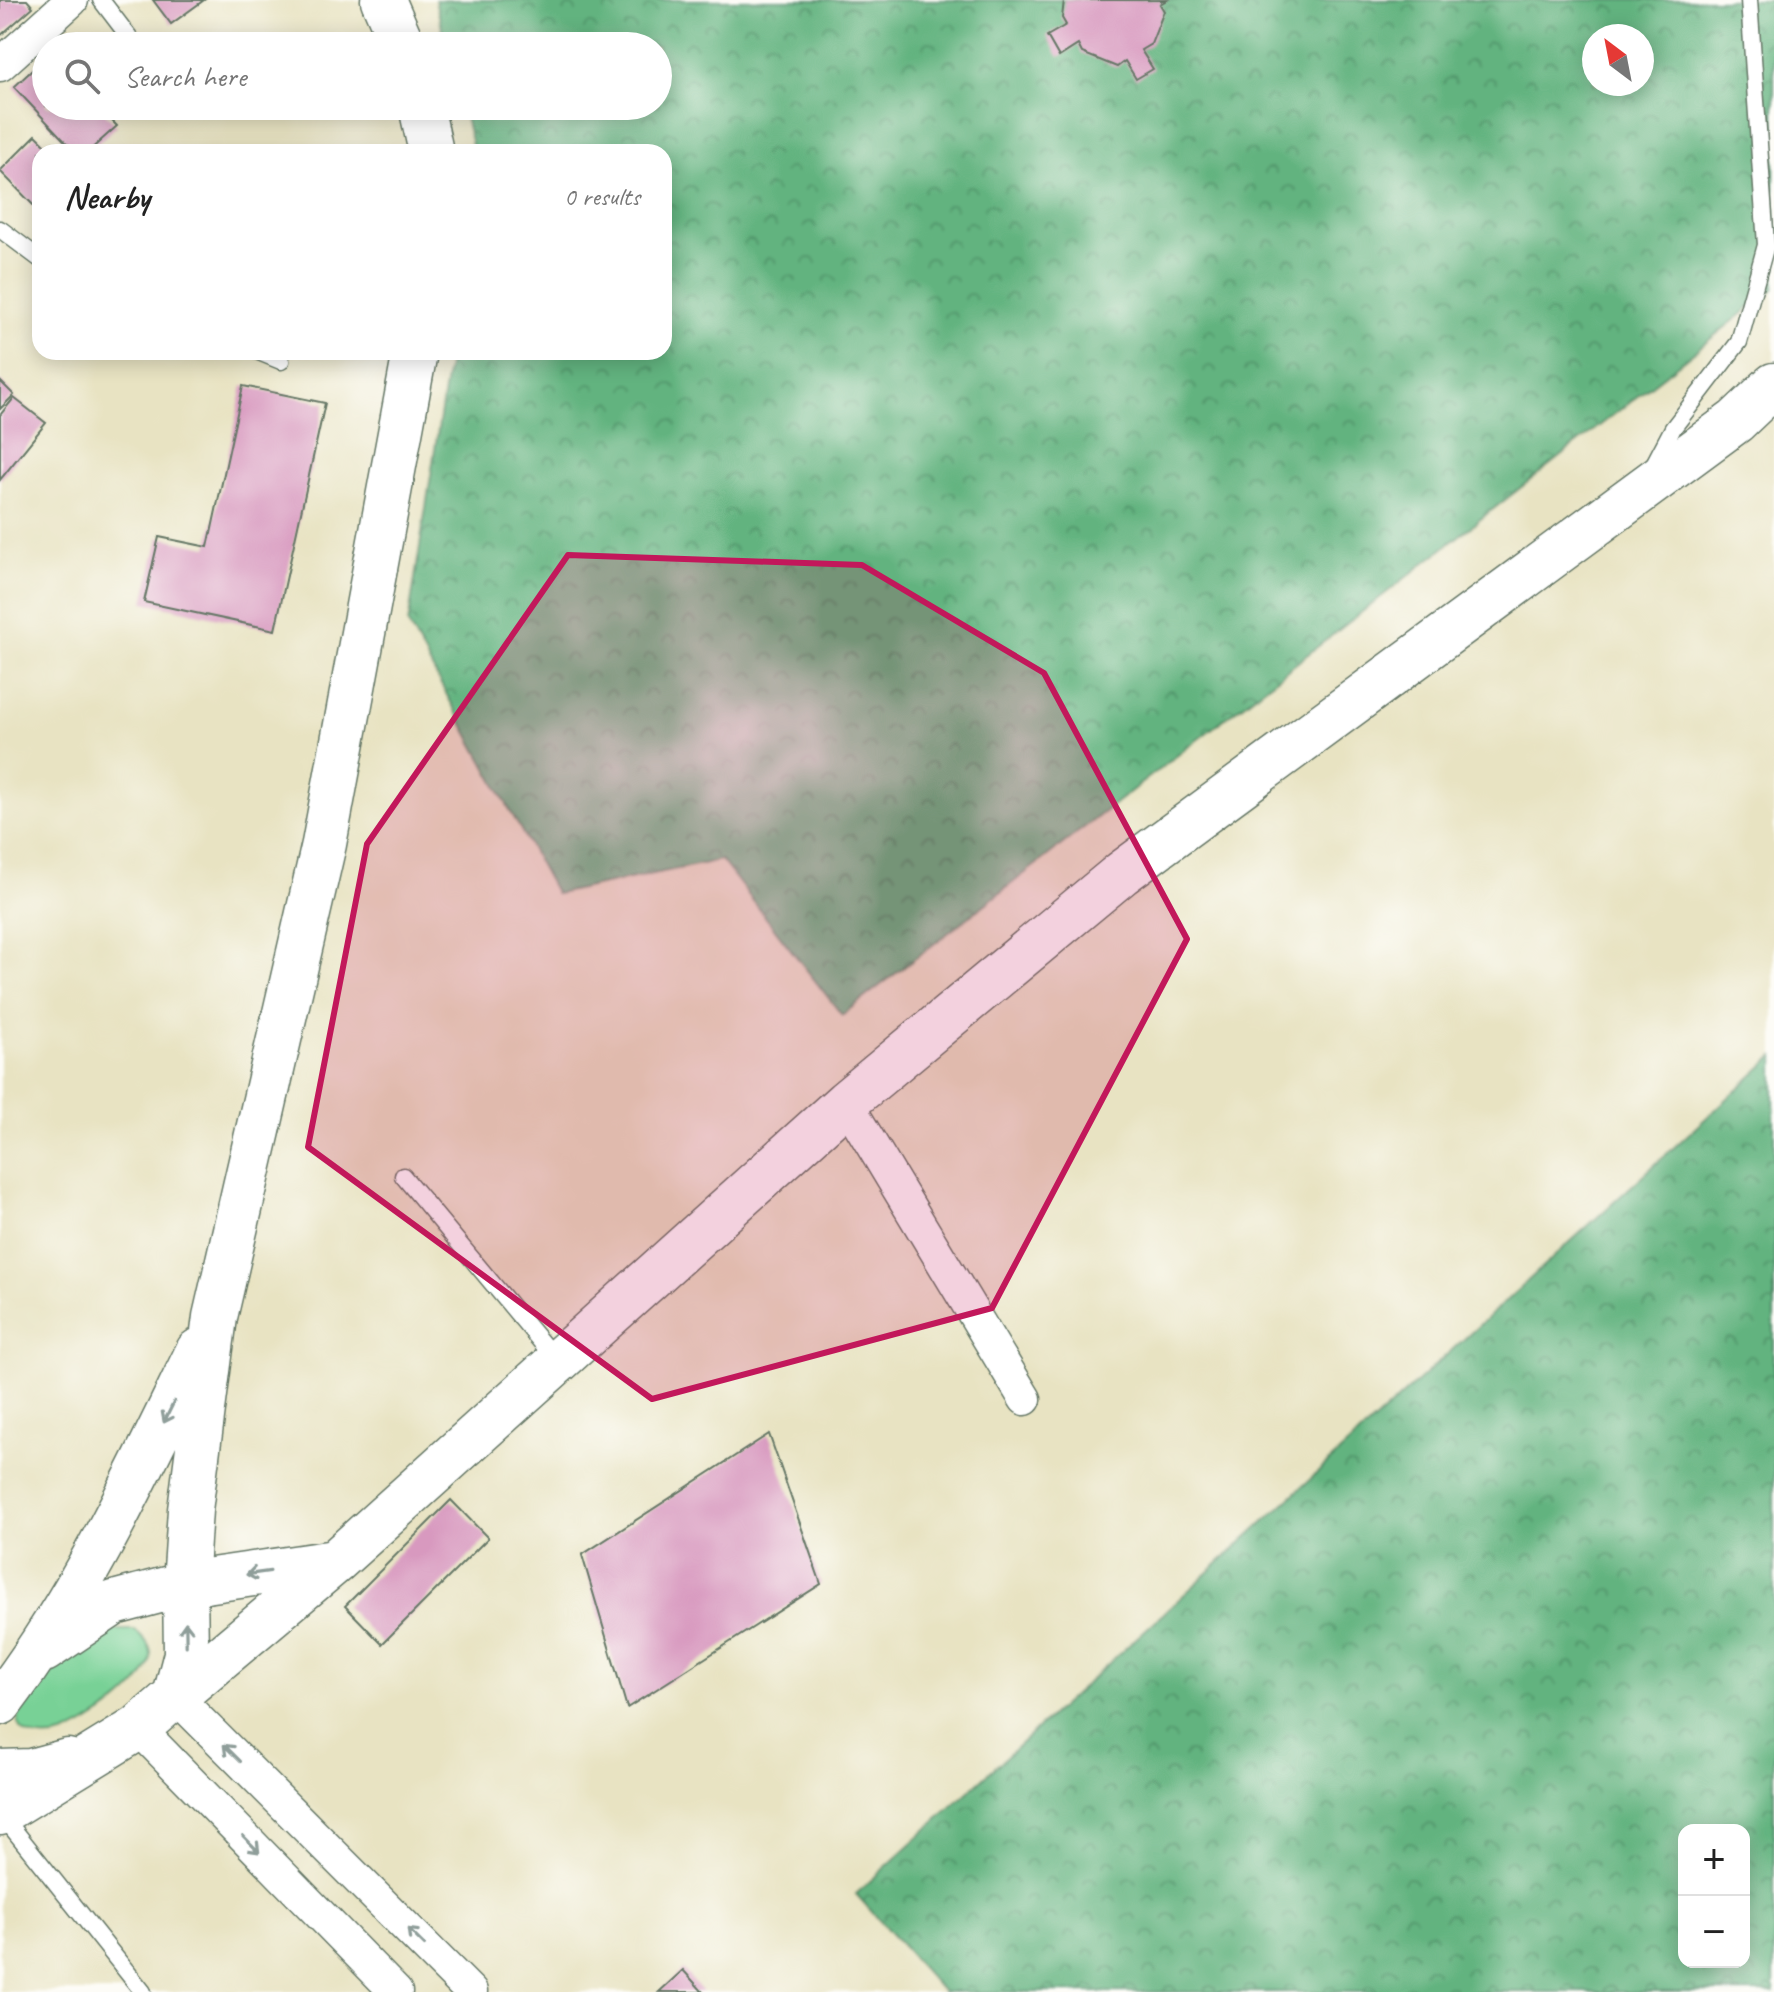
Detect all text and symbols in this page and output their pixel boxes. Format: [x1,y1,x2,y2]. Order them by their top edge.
north arrow [1582,24,1654,96]
search box [32,32,672,120]
icon: search [60,54,104,98]
text: Search here [124,57,246,95]
text: Nearby [64,175,150,218]
text: 0 results [564,180,640,213]
one-way arrow [160,1399,176,1423]
one-way arrow [245,1566,271,1581]
one-way arrow [178,1621,194,1648]
one-way arrow [223,1744,242,1763]
map controls [1678,1824,1750,1968]
button: + [1678,1824,1750,1896]
one-way arrow [242,1834,261,1854]
button: − [1678,1896,1750,1968]
one-way arrow [407,1928,426,1947]

